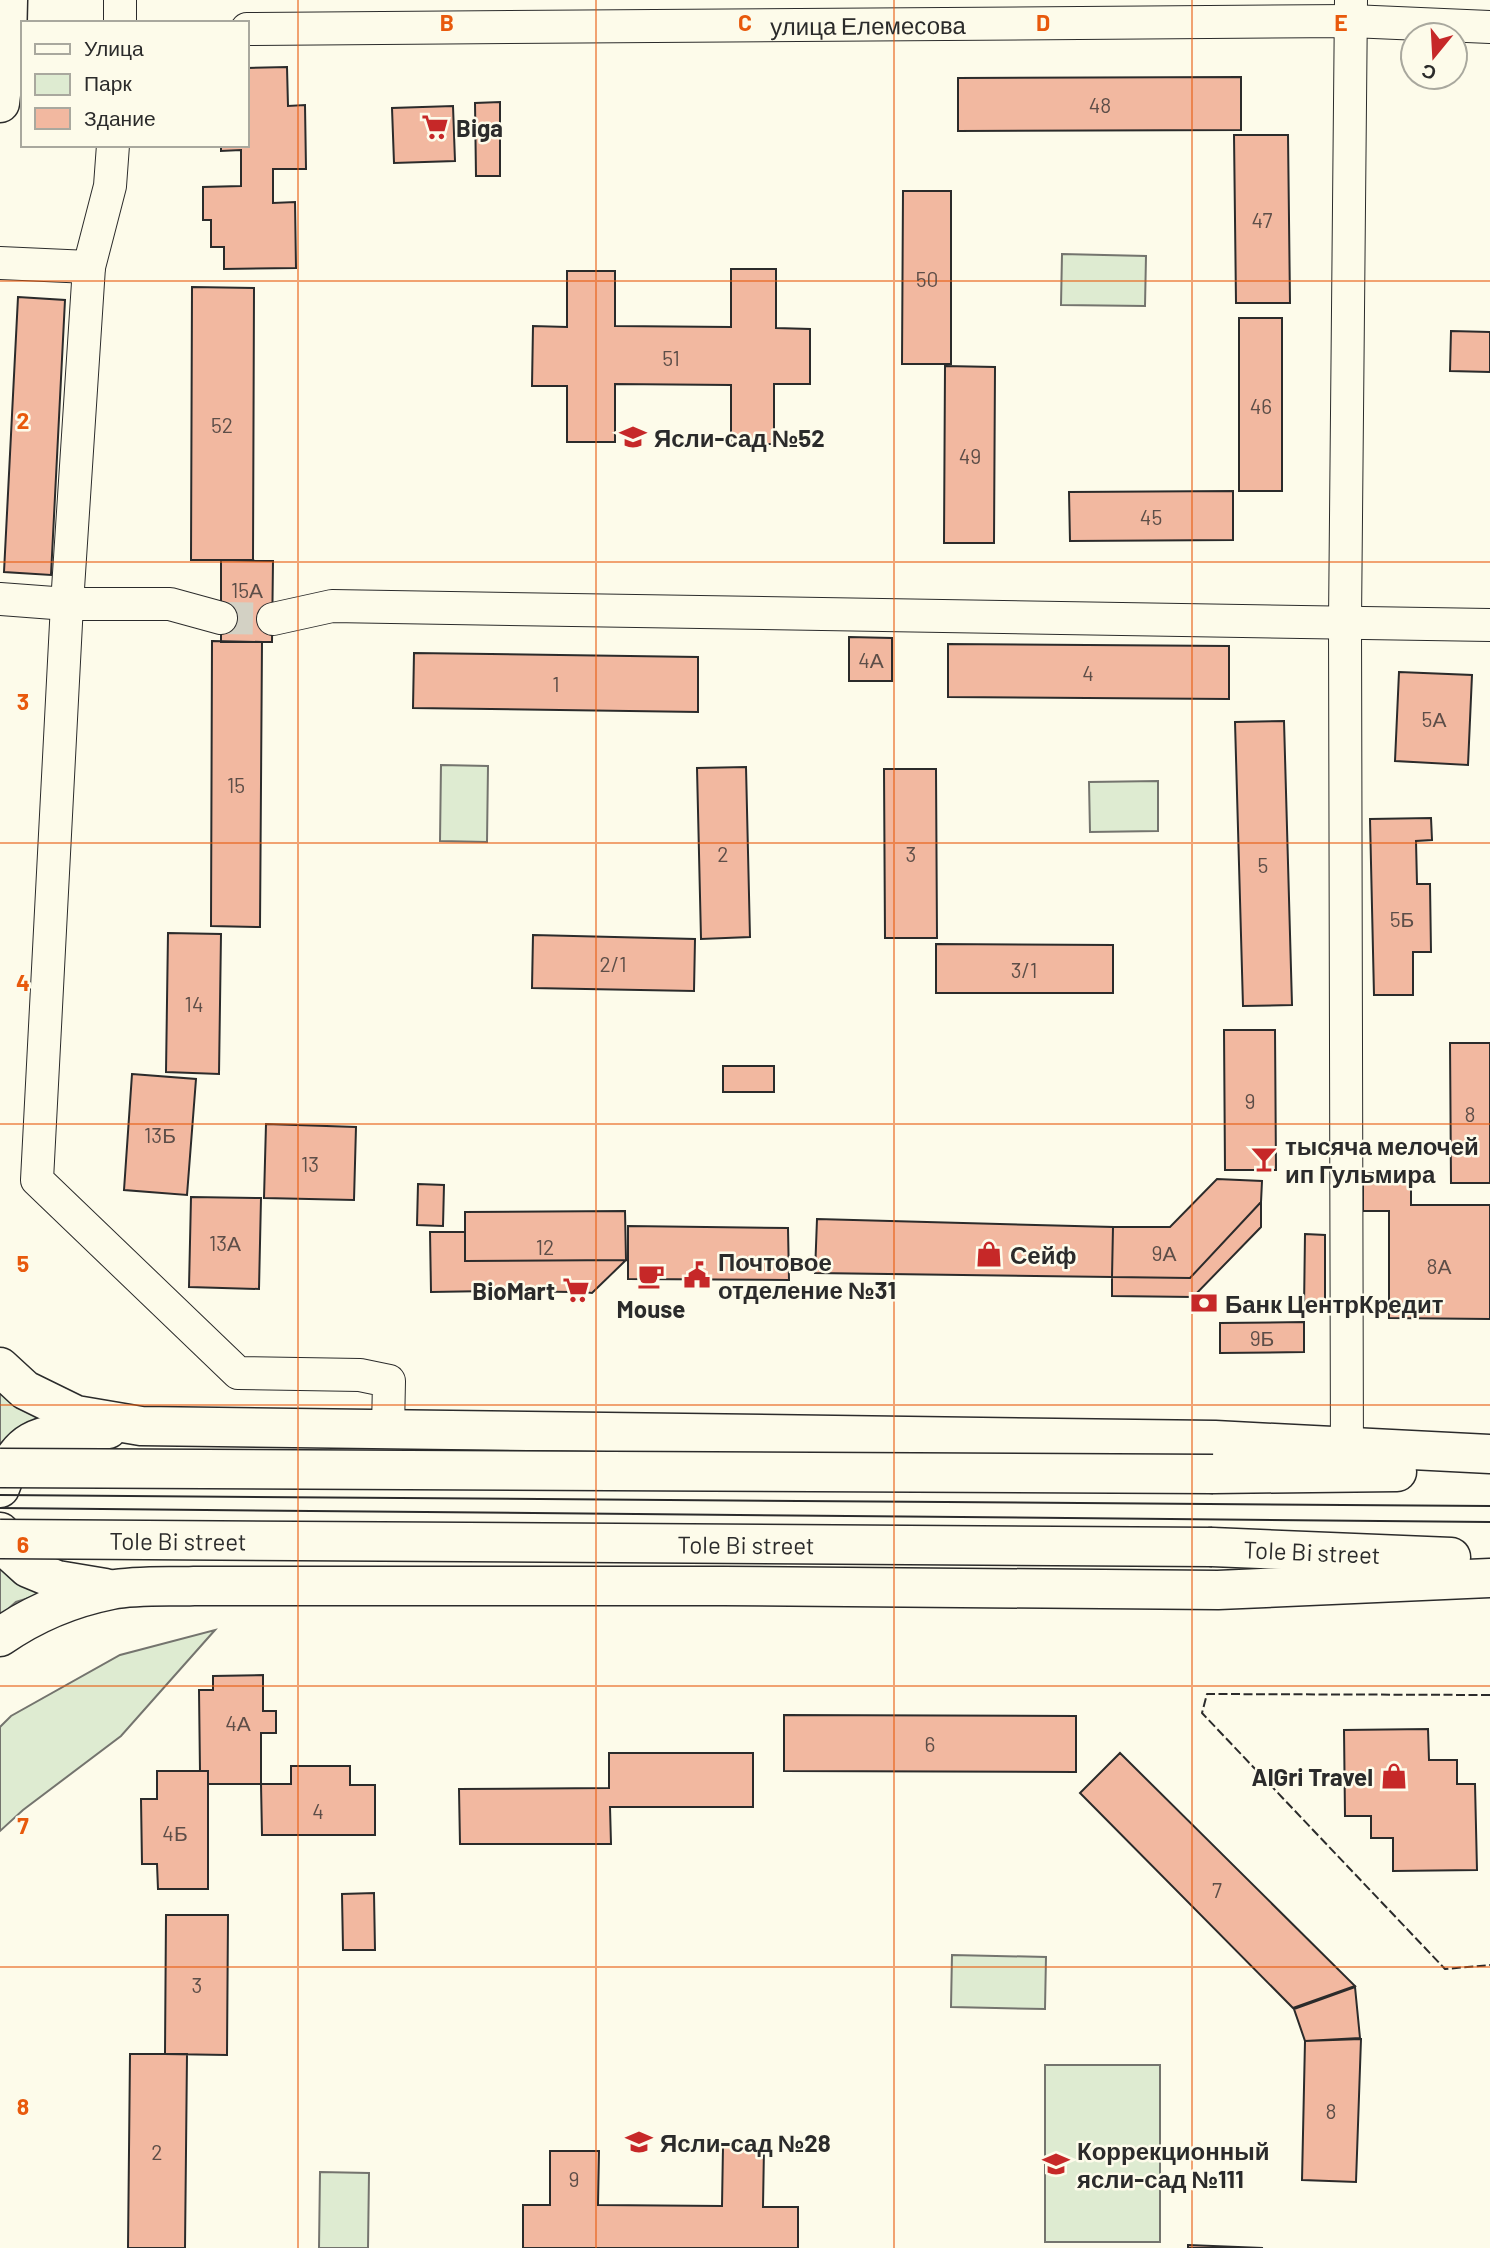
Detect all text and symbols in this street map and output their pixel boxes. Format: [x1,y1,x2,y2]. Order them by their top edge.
text: B [440,8,454,36]
text: C [738,8,752,36]
text: D [1036,8,1050,36]
text: E [1334,8,1348,36]
street label: улица Елемесова [770,9,967,40]
legend [21,21,248,147]
north arrow [1399,21,1469,91]
text: Улица [84,35,144,60]
text: С [1418,60,1439,86]
text: Парк [84,70,132,95]
house number: 48 [1089,92,1111,117]
text: Здание [84,105,156,130]
supermarket icon: Biga [420,112,450,142]
place label: Biga [456,113,503,142]
house number: 47 [1252,207,1273,232]
house number: 50 [916,266,938,291]
house number: 51 [662,345,680,370]
house number: 46 [1250,393,1272,418]
text: 2 [17,406,29,434]
house number: 52 [211,412,233,437]
school or university icon: Ясли-сад №52 [618,422,648,452]
place label: Ясли-сад №52 [654,423,825,452]
house number: 49 [959,443,981,468]
house number: 45 [1140,504,1162,529]
house number: 15А [231,577,263,602]
house number: 4А [858,647,884,672]
house number: 4 [1082,660,1094,685]
house number: 1 [552,671,560,696]
text: 3 [17,687,29,715]
house number: 5А [1422,706,1446,731]
house number: 15 [227,772,245,797]
house number: 2 [717,841,729,866]
house number: 3 [906,841,916,866]
house number: 5 [1258,852,1268,877]
house number: 5Б [1390,906,1414,931]
house number: 2/1 [599,951,627,976]
house number: 3/1 [1011,957,1037,982]
text: 4 [16,968,30,996]
house number: 14 [185,991,203,1016]
house number: 9 [1245,1088,1255,1113]
house number: 8 [1465,1101,1475,1126]
house number: 13Б [144,1122,176,1147]
place label: тысяча мелочей ип Гульмира [1285,1131,1479,1188]
bar icon: тысяча мелочей ип Гульмира [1249,1144,1279,1174]
house number: 13 [301,1151,319,1176]
house number: 13А [209,1230,241,1255]
house number: 12 [536,1234,554,1259]
shop icon: Сейф [974,1239,1004,1269]
place label: Сейф [1010,1240,1076,1269]
house number: 9А [1152,1240,1176,1265]
place label: Почтовое отделение №31 [718,1247,896,1304]
text: 5 [17,1249,29,1277]
house number: 8А [1427,1253,1451,1278]
public building icon: Почтовое отделение №31 [682,1260,712,1290]
cafe icon: Mouse [636,1261,666,1291]
supermarket icon: BioMart [561,1275,591,1305]
place label: BioMart [472,1276,555,1305]
bank icon: Банк ЦентрКредит [1189,1288,1219,1318]
place label: Банк ЦентрКредит [1225,1289,1444,1318]
place label: Mouse [617,1294,685,1323]
house number: 9Б [1250,1325,1274,1350]
street label: Tole Bi street [109,1525,247,1555]
street label: Tole Bi street [677,1529,815,1559]
text: 6 [17,1530,29,1558]
street label: Tole Bi street [1243,1534,1381,1569]
house number: 4А [225,1710,251,1735]
house number: 6 [925,1731,935,1756]
shop icon: AlGri Travel [1379,1761,1409,1791]
place label: AlGri Travel [1252,1762,1373,1791]
house number: 4 [312,1798,324,1823]
text: 7 [17,1811,29,1839]
house number: 4Б [162,1820,188,1845]
house number: 7 [1212,1877,1222,1902]
house number: 3 [192,1972,202,1997]
text: 8 [17,2092,29,2120]
house number: 8 [1326,2098,1336,2123]
school or university icon: Ясли-сад №28 [624,2127,654,2157]
place label: Ясли-сад №28 [660,2128,831,2157]
place label: Коррекционный ясли-сад №111 [1076,2136,1269,2193]
house number: 2 [151,2139,163,2164]
school or university icon: Коррекционный ясли-сад №111 [1041,2149,1071,2179]
house number: 9 [569,2166,579,2191]

